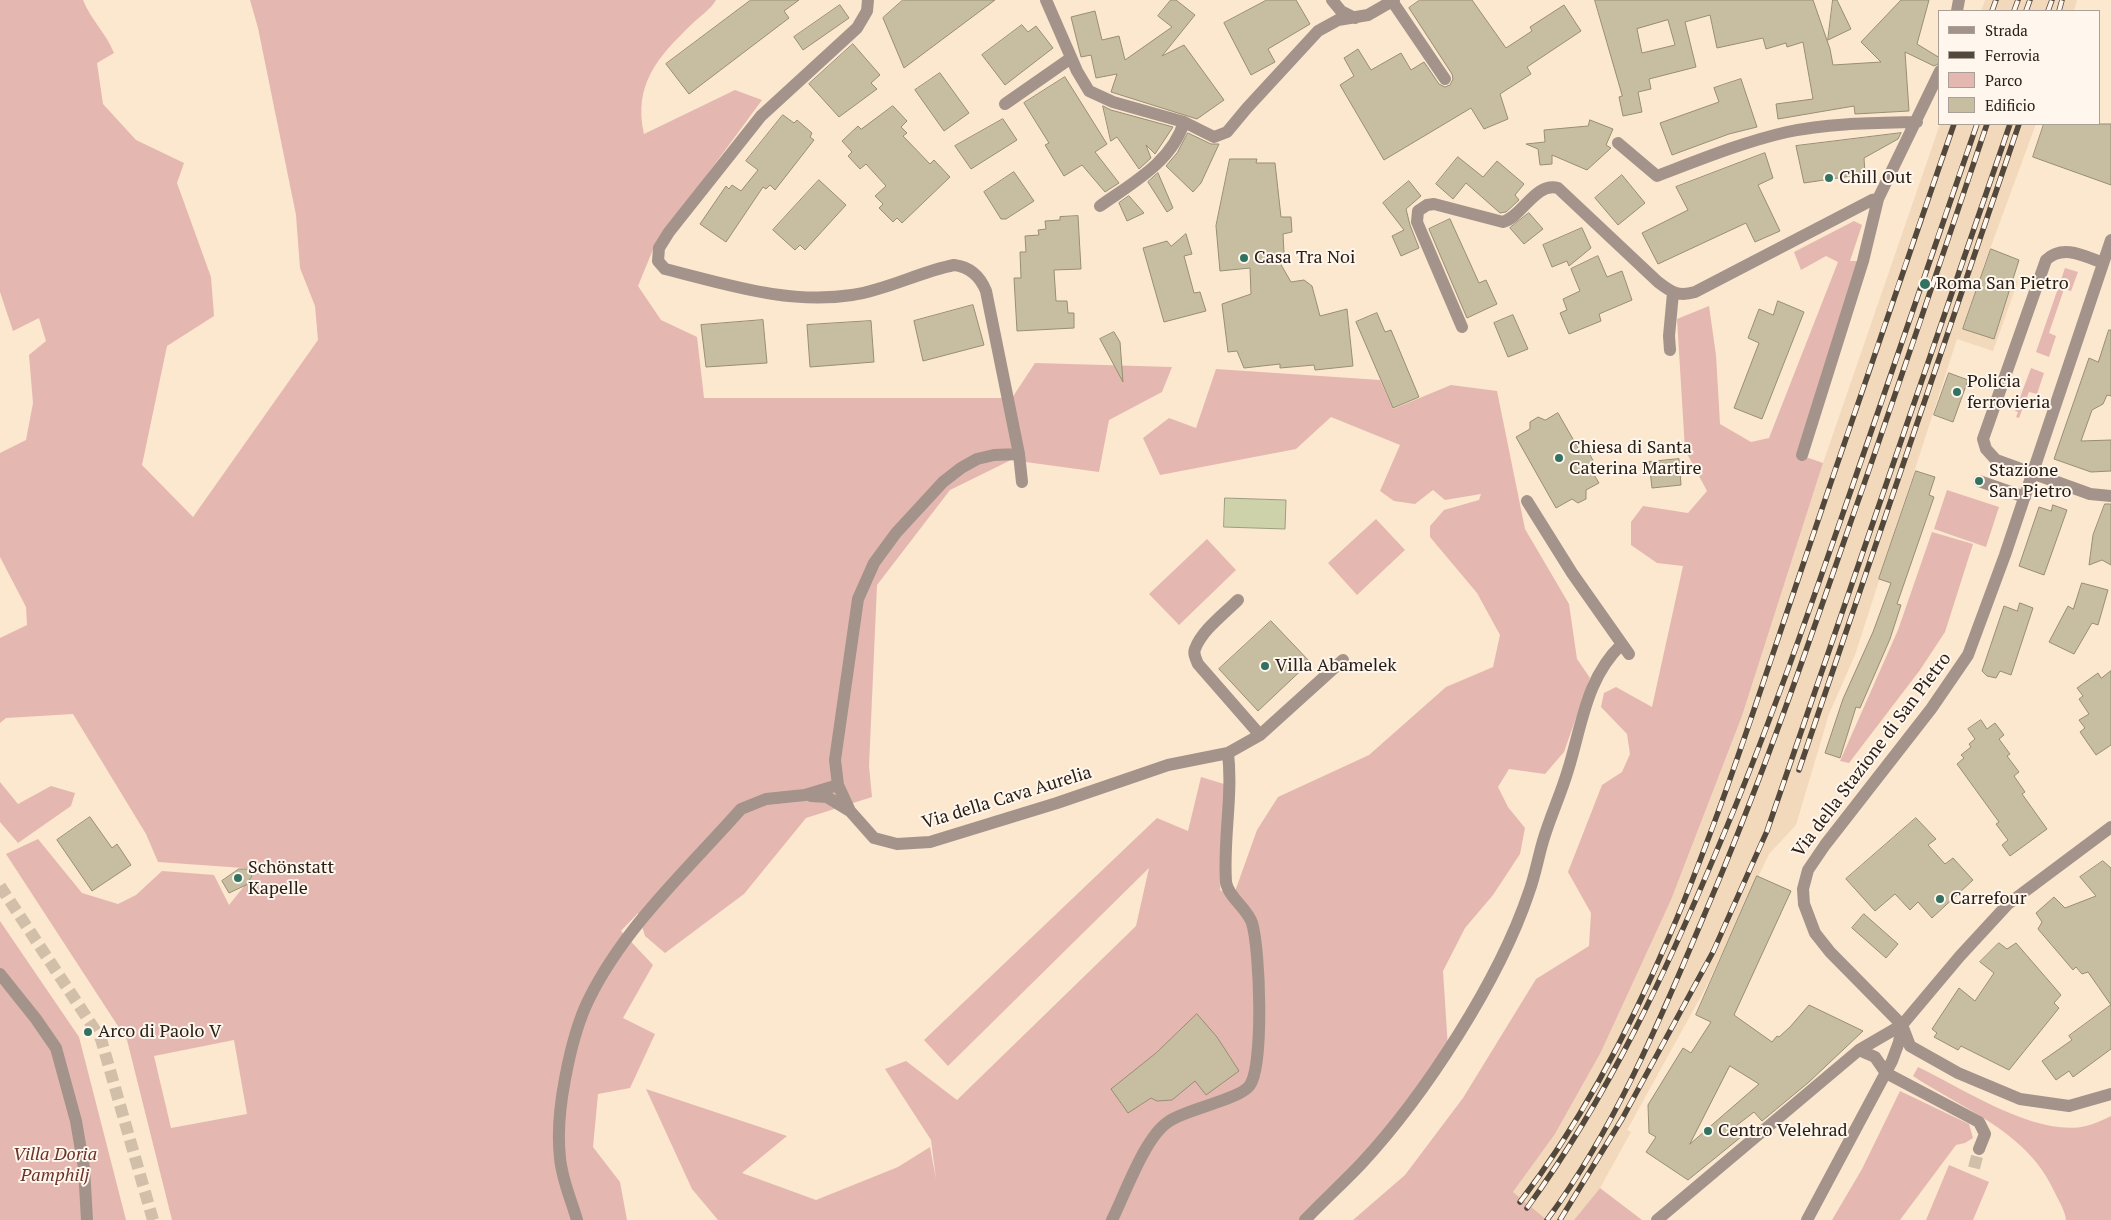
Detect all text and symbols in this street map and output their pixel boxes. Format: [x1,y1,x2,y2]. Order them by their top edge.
legend [1938,10,2101,125]
text: Strada [1985,20,2028,40]
text: Ferrovia [1985,45,2040,65]
text: Parco [1985,70,2022,90]
text: Edificio [1985,95,2035,115]
place label: Chill Out [1839,167,1912,189]
marker: Chill Out [1823,172,1835,184]
place label: Casa Tra Noi [1254,247,1355,269]
marker: Casa Tra Noi [1238,252,1250,264]
place label: Roma San Pietro [1936,273,2069,295]
marker: Roma San Pietro [1918,277,1932,291]
place label: Policia ferrovieria [1967,371,2050,414]
marker: Policia ferrovieria [1951,386,1963,398]
place label: Chiesa di Santa Caterina Martire [1569,437,1702,479]
marker: Chiesa di Santa Caterina Martire [1553,452,1565,464]
place label: Stazione San Pietro [1989,460,2072,502]
marker: Stazione San Pietro [1973,475,1985,487]
street label: Via della Stazione di San Pietro [1788,648,1956,862]
place label: Villa Abamelek [1275,655,1397,677]
marker: Villa Abamelek [1259,660,1271,672]
street label: Via della Cava Aurelia [920,762,1094,834]
place label: Schönstatt Kapelle [248,857,334,900]
marker: Schönstatt Kapelle [232,872,244,884]
place label: Carrefour [1950,888,2027,910]
marker: Carrefour [1934,893,1946,905]
place label: Arco di Paolo V [98,1021,221,1043]
marker: Arco di Paolo V [82,1026,94,1038]
place label: Centro Velehrad [1718,1120,1848,1142]
marker: Centro Velehrad [1702,1125,1714,1137]
park label: Villa Doria Pamphilj [13,1144,97,1186]

